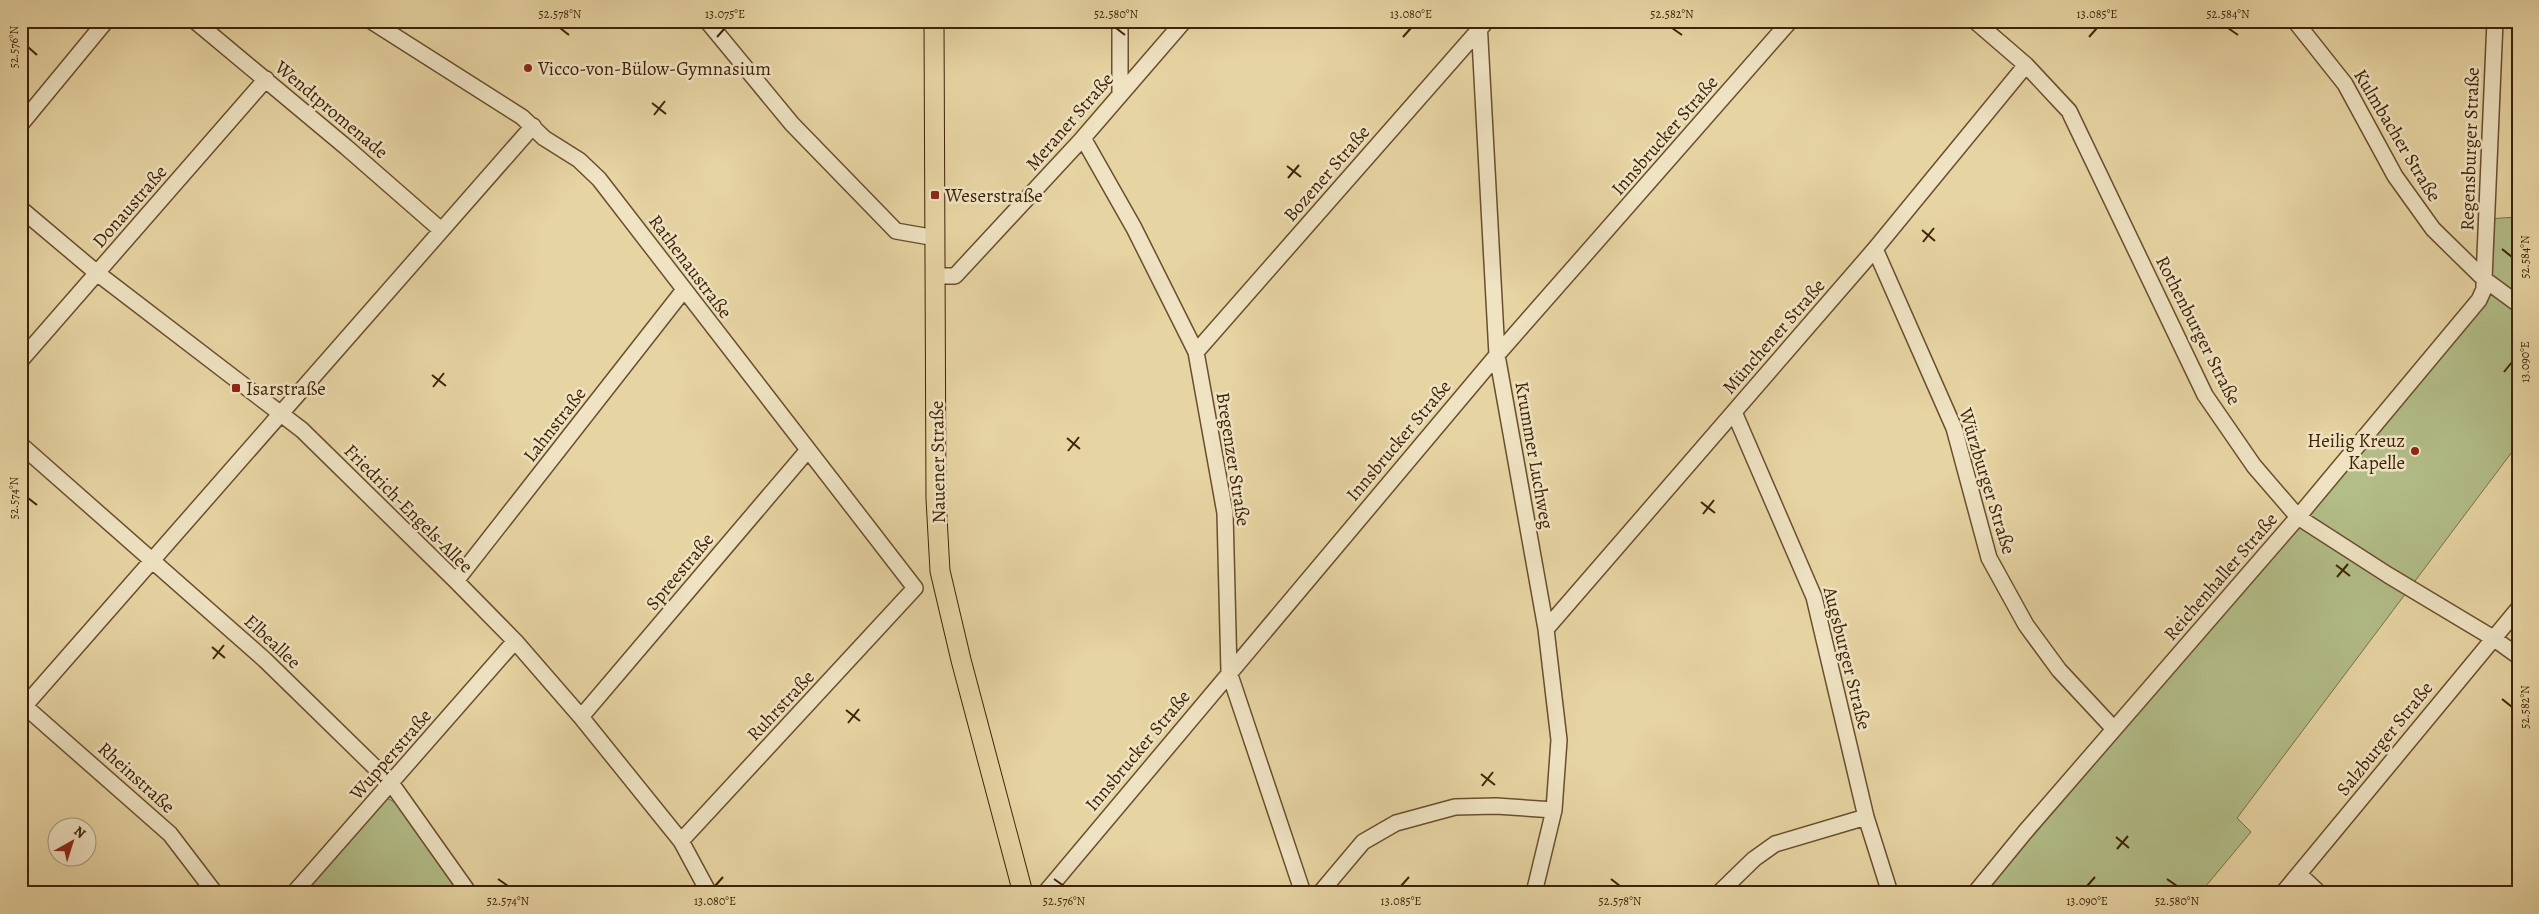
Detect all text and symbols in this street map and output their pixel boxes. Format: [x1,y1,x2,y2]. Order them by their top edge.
text: 52.578°N [539,6,582,22]
text: 13.075°E [705,6,745,22]
text: 52.580°N [1094,6,1138,22]
text: 13.080°E [1390,6,1432,22]
text: 52.582°N [1650,6,1694,22]
text: 13.085°E [2077,6,2117,22]
text: 52.584°N [2206,6,2250,22]
text: 52.576°N [6,25,22,68]
street label: Wendtpromenade [268,54,394,165]
place label: Vicco-von-Bülow-Gymnasium [537,56,771,82]
marker: Vicco-von-Bülow-Gymnasium [522,62,534,74]
street label: Kulmbacher Straße [2347,64,2447,207]
street label: Meraner Straße [1020,67,1120,176]
street label: Regensburger Straße [2454,67,2486,231]
street label: Innsbrucker Straße [1605,70,1724,201]
street label: Bozener Straße [1278,120,1376,227]
street label: Donaustraße [86,160,173,254]
place label: Weserstraße [944,183,1043,209]
marker: Weserstraße [929,189,941,201]
street label: Rathenaustraße [642,209,738,324]
text: 52.584°N [2517,235,2533,279]
street label: Rothenburger Straße [2149,251,2247,409]
street label: Münchener Straße [1716,273,1831,400]
text: 13.090°E [2517,341,2533,383]
street label: Innsbrucker Straße [1340,374,1457,507]
place label: Isarstraße [246,376,326,402]
street label: Krummer Luchweg [1508,379,1560,531]
marker: Isarstraße [230,382,242,394]
street label: Lahnstraße [517,382,592,468]
street label: Bregenzer Straße [1210,390,1256,528]
street label: Nauener Straße [924,400,952,524]
street label: Würzburger Straße [1952,404,2022,558]
place label: Heilig Kreuz Kapelle [2307,428,2405,476]
street label: Friedrich-Engels-Allee [338,438,479,579]
marker: Heilig Kreuz Kapelle [2409,445,2421,457]
text: 52.574°N [6,476,22,519]
street label: Reichenhaller Straße [2158,507,2284,646]
street label: Spreestraße [640,527,720,616]
street label: Augsburger Straße [1816,583,1877,732]
street label: Elbeallee [238,609,306,675]
street label: Ruhrstraße [741,665,820,747]
street label: Salzburger Straße [2331,676,2439,801]
street label: Innsbrucker Straße [1079,684,1196,817]
text: 52.582°N [2517,685,2533,729]
street label: Wupperstraße [343,704,438,806]
street label: Rheinstraße [92,736,180,819]
north arrow [48,816,98,866]
text: N [70,822,90,843]
text: 52.574°N [487,893,530,909]
text: 13.080°E [694,893,736,909]
text: 52.576°N [1043,893,1086,909]
text: 13.085°E [1381,893,1421,909]
text: 52.578°N [1599,893,1642,909]
text: 13.090°E [2066,893,2108,909]
text: 52.580°N [2155,893,2199,909]

